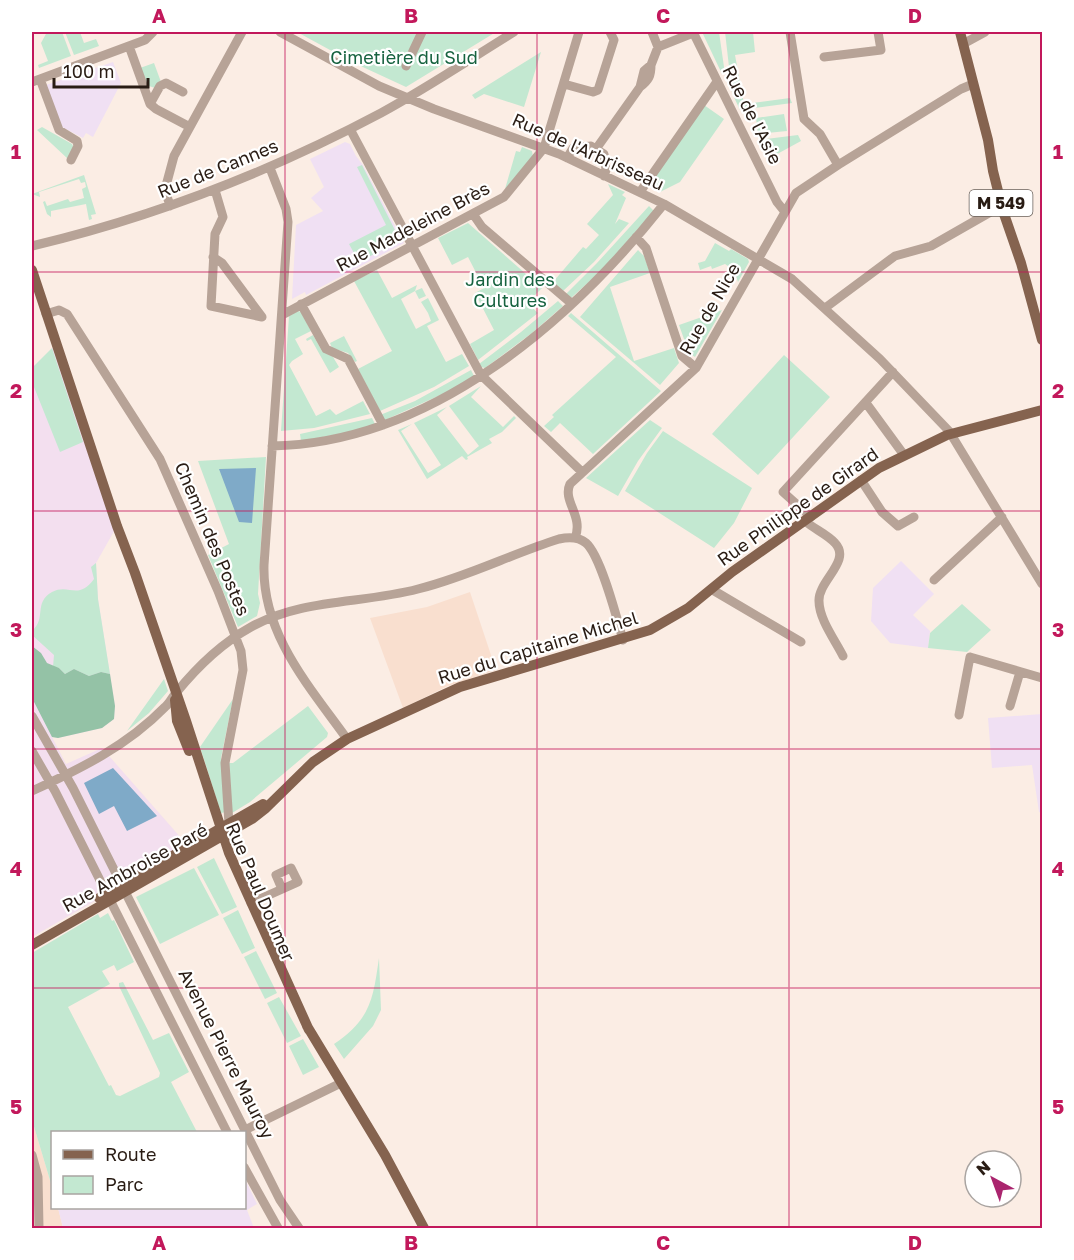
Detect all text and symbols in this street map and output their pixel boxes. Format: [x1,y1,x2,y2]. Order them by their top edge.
text: A [152,3,166,27]
text: B [404,3,418,27]
text: C [656,3,670,27]
text: D [908,3,922,27]
park label: Cimetière du Sud [330,46,478,68]
scale bar [54,51,148,89]
text: 100 m [63,60,114,82]
street label: Rue de l'Asie [719,61,787,168]
street label: Rue de l'Arbrisseau [509,108,668,194]
street label: Rue de Cannes [154,134,281,202]
text: 1 [11,139,21,163]
text: 1 [1053,139,1063,163]
street label: Rue Madeleine Brès [332,176,493,276]
road number: M 549 [970,190,1032,216]
street label: Rue de Nice [674,259,744,358]
park label: Jardin des Cultures [465,268,555,311]
text: 2 [10,378,22,402]
text: 2 [1052,378,1064,402]
street label: Rue Philippe de Girard [713,442,882,570]
street label: Chemin des Postes [171,458,255,619]
street label: Rue du Capitaine Michel [435,606,641,688]
text: 3 [10,617,22,641]
text: 3 [1052,617,1064,641]
street label: Rue Ambroise Paré [58,818,211,916]
street label: Rue Paul Doumer [222,819,300,964]
text: 4 [10,856,22,880]
text: 4 [1052,856,1064,880]
street label: Avenue Pierre Mauroy [174,965,279,1142]
text: 5 [10,1094,22,1118]
text: 5 [1052,1094,1064,1118]
legend [51,1131,246,1209]
text: Route [105,1143,156,1165]
north arrow [963,1149,1023,1209]
text: N [972,1156,994,1179]
text: Parc [105,1173,144,1195]
text: A [152,1230,166,1254]
text: B [404,1230,418,1254]
text: C [656,1230,670,1254]
text: D [908,1230,922,1254]

